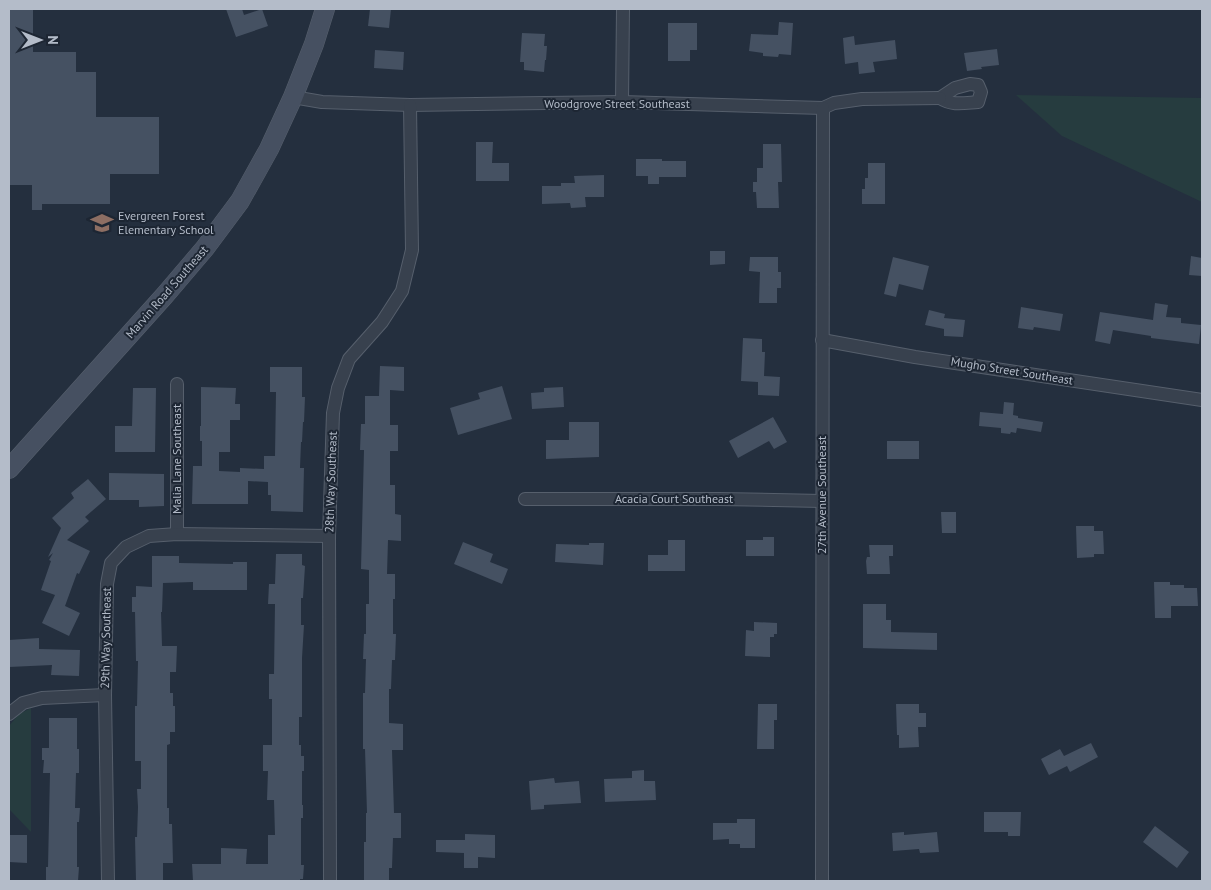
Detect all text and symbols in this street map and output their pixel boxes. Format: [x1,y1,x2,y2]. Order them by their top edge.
north arrow [15,15,65,65]
text: N [44,35,62,45]
street label: Woodgrove Street Southeast [544,96,690,111]
place label: Evergreen Forest Elementary School [118,208,214,237]
school or university icon: Evergreen Forest Elementary School [89,210,115,236]
street label: Marvin Road Southeast [122,242,211,341]
street label: Mugho Street Southeast [950,353,1074,388]
street label: Malia Lane Southeast [169,404,184,514]
street label: 28th Way Southeast [321,431,340,533]
street label: 27th Avenue Southeast [814,436,829,554]
street label: Acacia Court Southeast [615,491,733,506]
street label: 29th Way Southeast [97,587,114,689]

